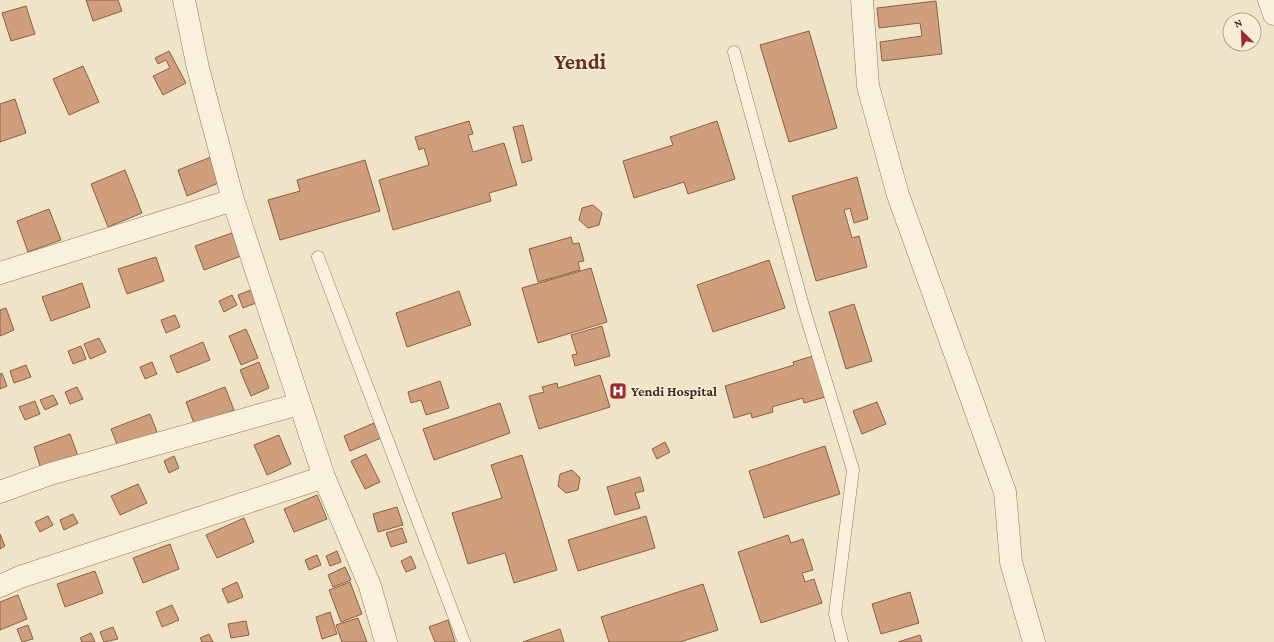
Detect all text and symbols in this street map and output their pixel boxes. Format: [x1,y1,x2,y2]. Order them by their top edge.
north arrow [1222,12,1262,52]
text: N [1232,16,1244,30]
district label: Yendi [554,49,607,74]
hospital icon: Yendi Hospital [608,381,628,401]
place label: Yendi Hospital [631,383,717,399]

